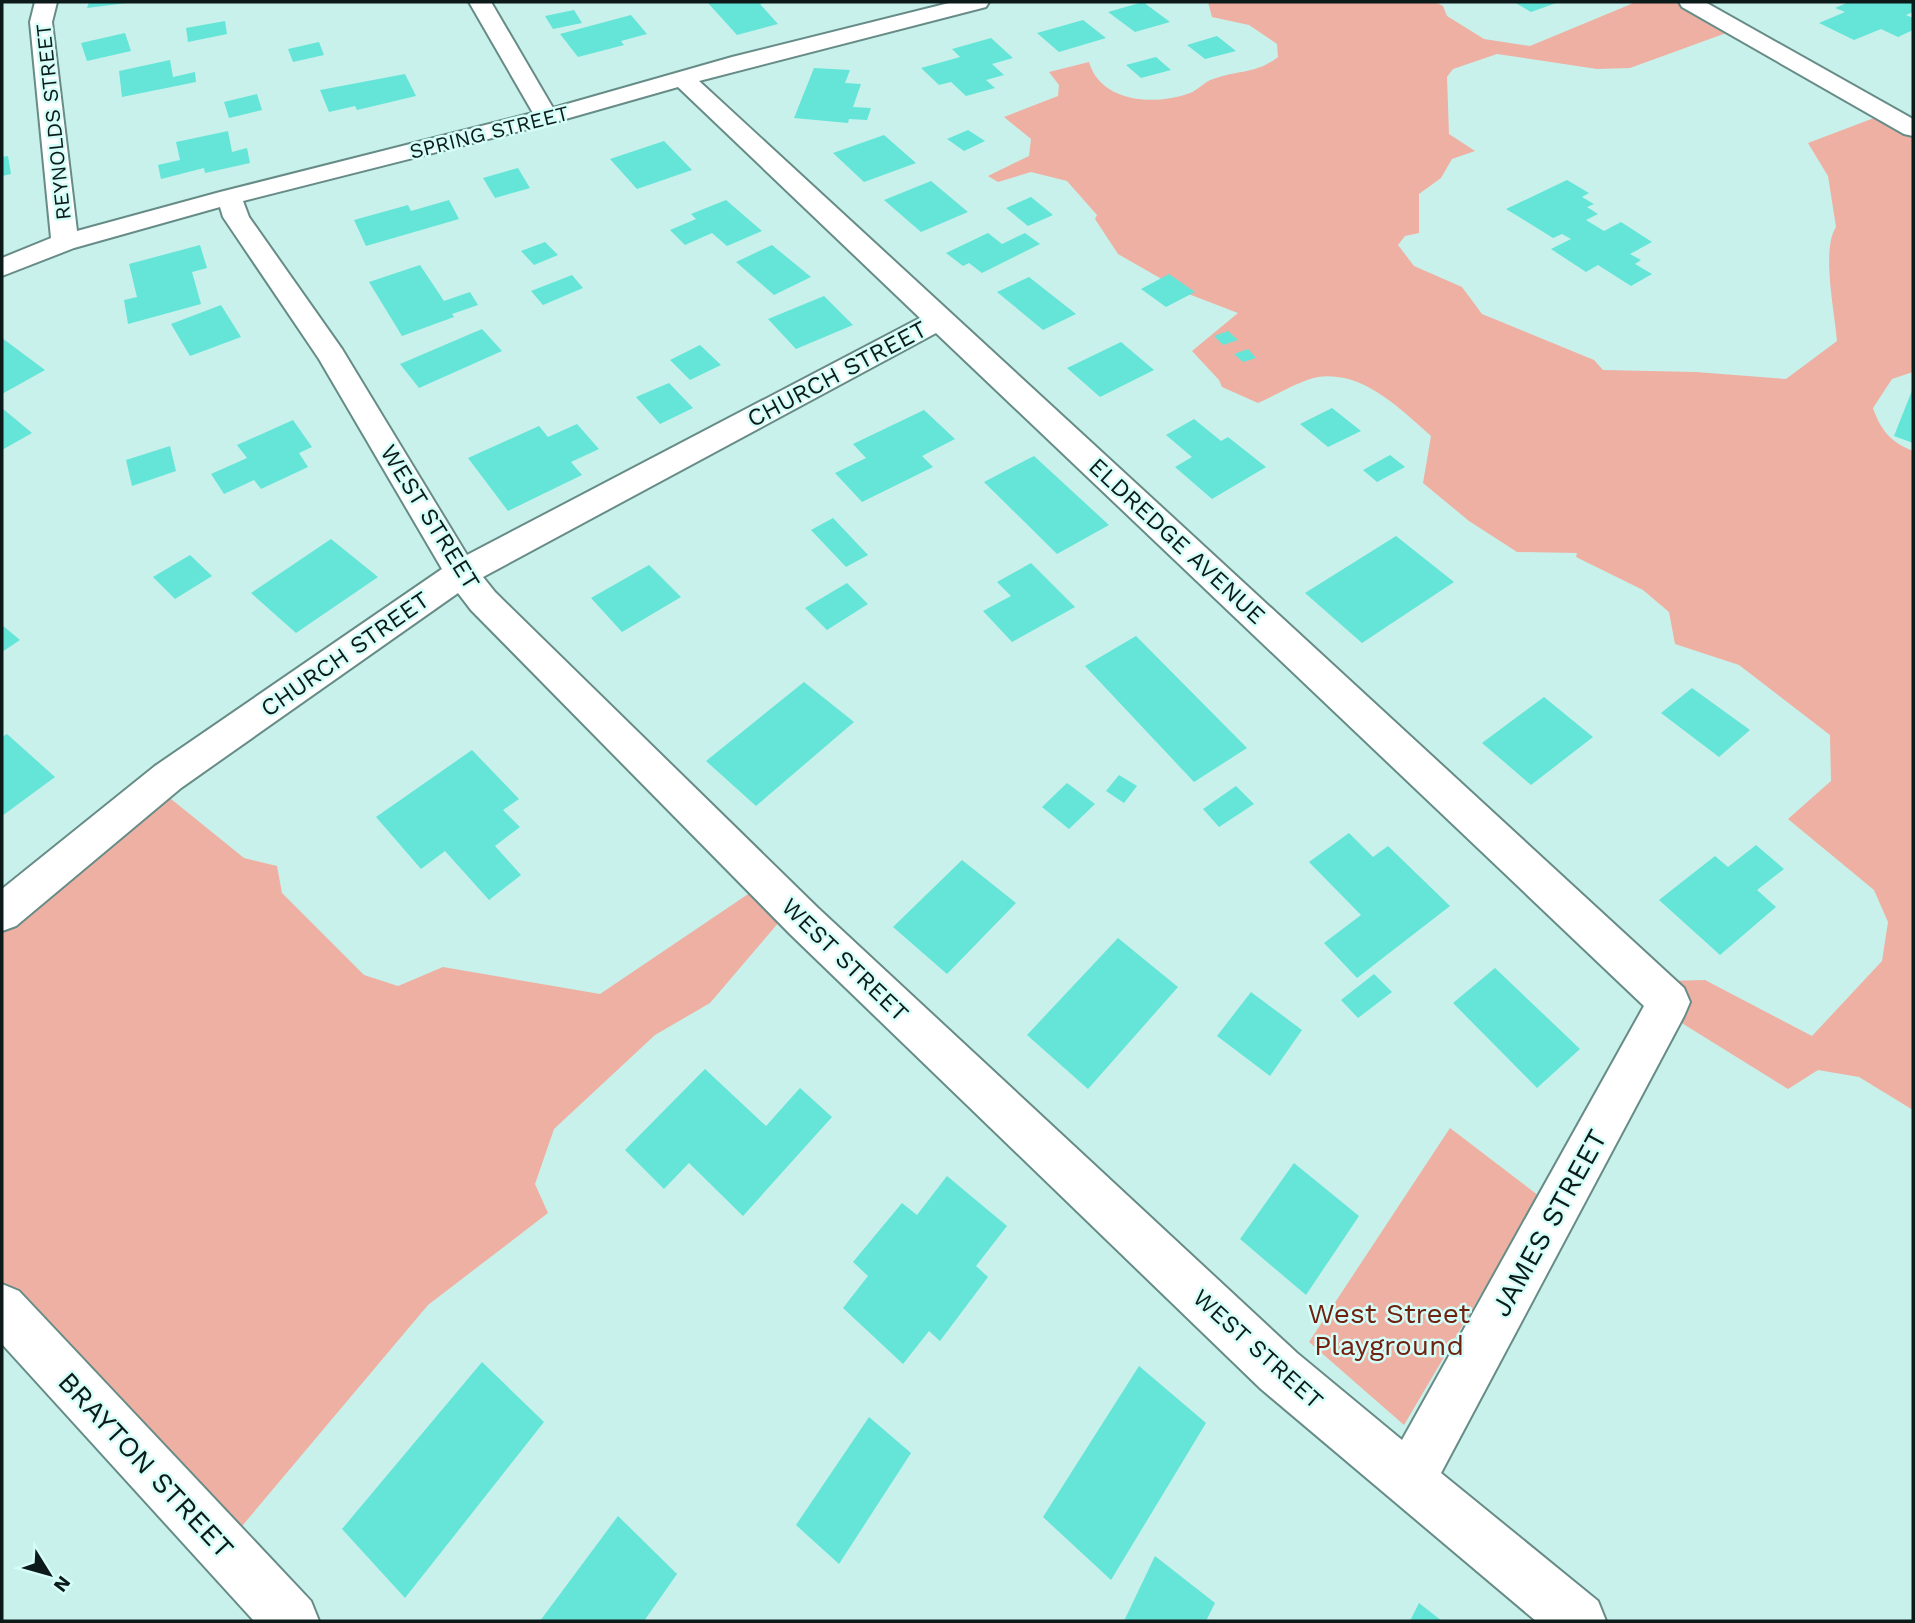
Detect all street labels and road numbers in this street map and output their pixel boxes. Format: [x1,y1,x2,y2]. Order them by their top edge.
street label: REYNOLDS STREET [30,22,76,221]
street label: SPRING STREET [407,100,571,164]
street label: CHURCH STREET [742,315,932,433]
street label: WEST STREET [374,439,486,595]
street label: ELDREDGE AVENUE [1083,452,1271,630]
street label: CHURCH STREET [255,585,435,723]
street label: WEST STREET [776,893,914,1027]
street label: JAMES STREET [1484,1124,1614,1322]
street label: WEST STREET [1187,1283,1329,1415]
street label: BRAYTON STREET [51,1365,241,1565]

